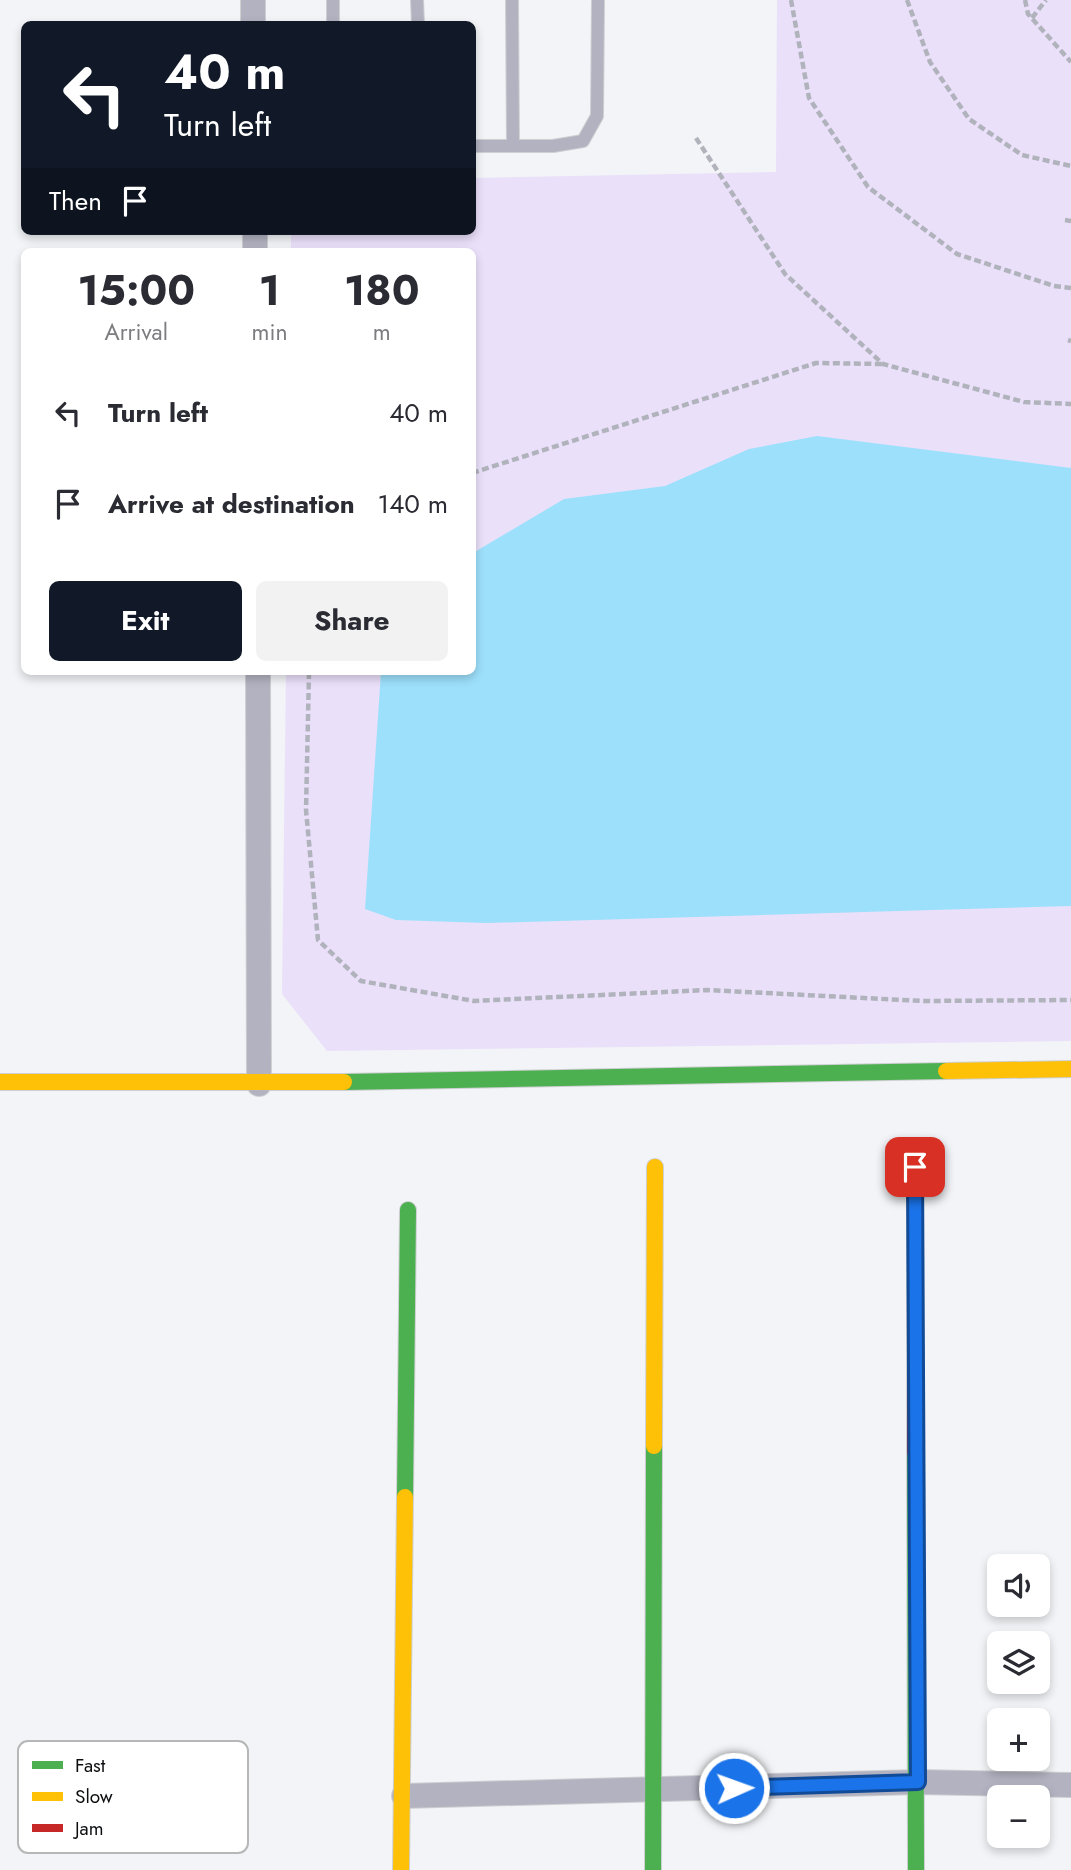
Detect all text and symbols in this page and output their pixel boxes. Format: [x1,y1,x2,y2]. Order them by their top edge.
text: 40 m [164,37,286,107]
icon: left [49,49,140,140]
text: Turn left [164,102,271,148]
text: Then [49,182,102,220]
icon: arrive [116,182,154,220]
text: 15:00 [77,260,195,321]
text: 1 [259,260,280,321]
text: 180 [344,260,420,321]
text: Arrival [105,315,168,349]
text: min [252,315,288,349]
text: m [373,315,391,349]
icon: left [49,394,87,432]
text: Turn left [108,394,208,432]
text: 40 m [389,394,448,432]
icon: arrive [49,485,87,523]
text: Arrive at destination [108,485,355,523]
text: 140 m [377,485,448,523]
button: Exit [49,581,242,661]
button: Share [256,581,448,661]
pin [885,1137,945,1197]
icon: arrive [896,1148,934,1186]
map controls [987,1554,1050,1848]
button: sound [987,1554,1050,1617]
button: layers [987,1631,1050,1694]
button: + [987,1708,1050,1771]
legend [18,1741,248,1853]
position arrow [697,1751,771,1825]
text: Fast [75,1752,106,1779]
text: Slow [75,1783,113,1810]
button: − [987,1785,1050,1848]
text: Jam [72,1815,104,1842]

